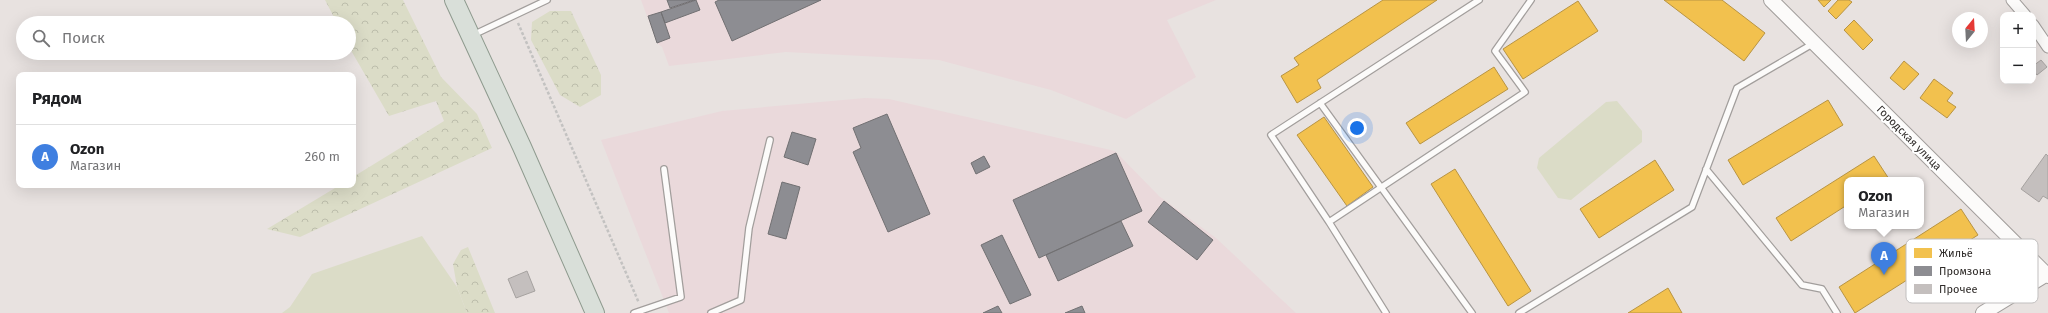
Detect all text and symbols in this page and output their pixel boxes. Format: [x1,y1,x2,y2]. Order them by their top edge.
north arrow [1952,12,1988,48]
map controls [2000,12,2036,84]
button: + [2000,12,2036,48]
search box [16,16,356,60]
icon: search [30,27,52,49]
text: Поиск [62,29,105,47]
button: − [2000,48,2036,84]
text: Рядом [32,88,82,109]
street label: Городская улица [1874,103,1944,173]
your location [1347,118,1367,138]
text: Ozon [70,140,104,158]
text: A [41,149,49,164]
text: 260 m [305,149,340,164]
text: Магазин [70,158,121,173]
popup [1844,177,1924,229]
text: Ozon [1858,187,1893,205]
text: Магазин [1858,205,1910,220]
legend [1906,239,2038,303]
pin: A [1871,242,1897,275]
text: Жильё [1939,247,1973,260]
text: Промзона [1939,265,1991,278]
text: Прочее [1939,283,1977,296]

